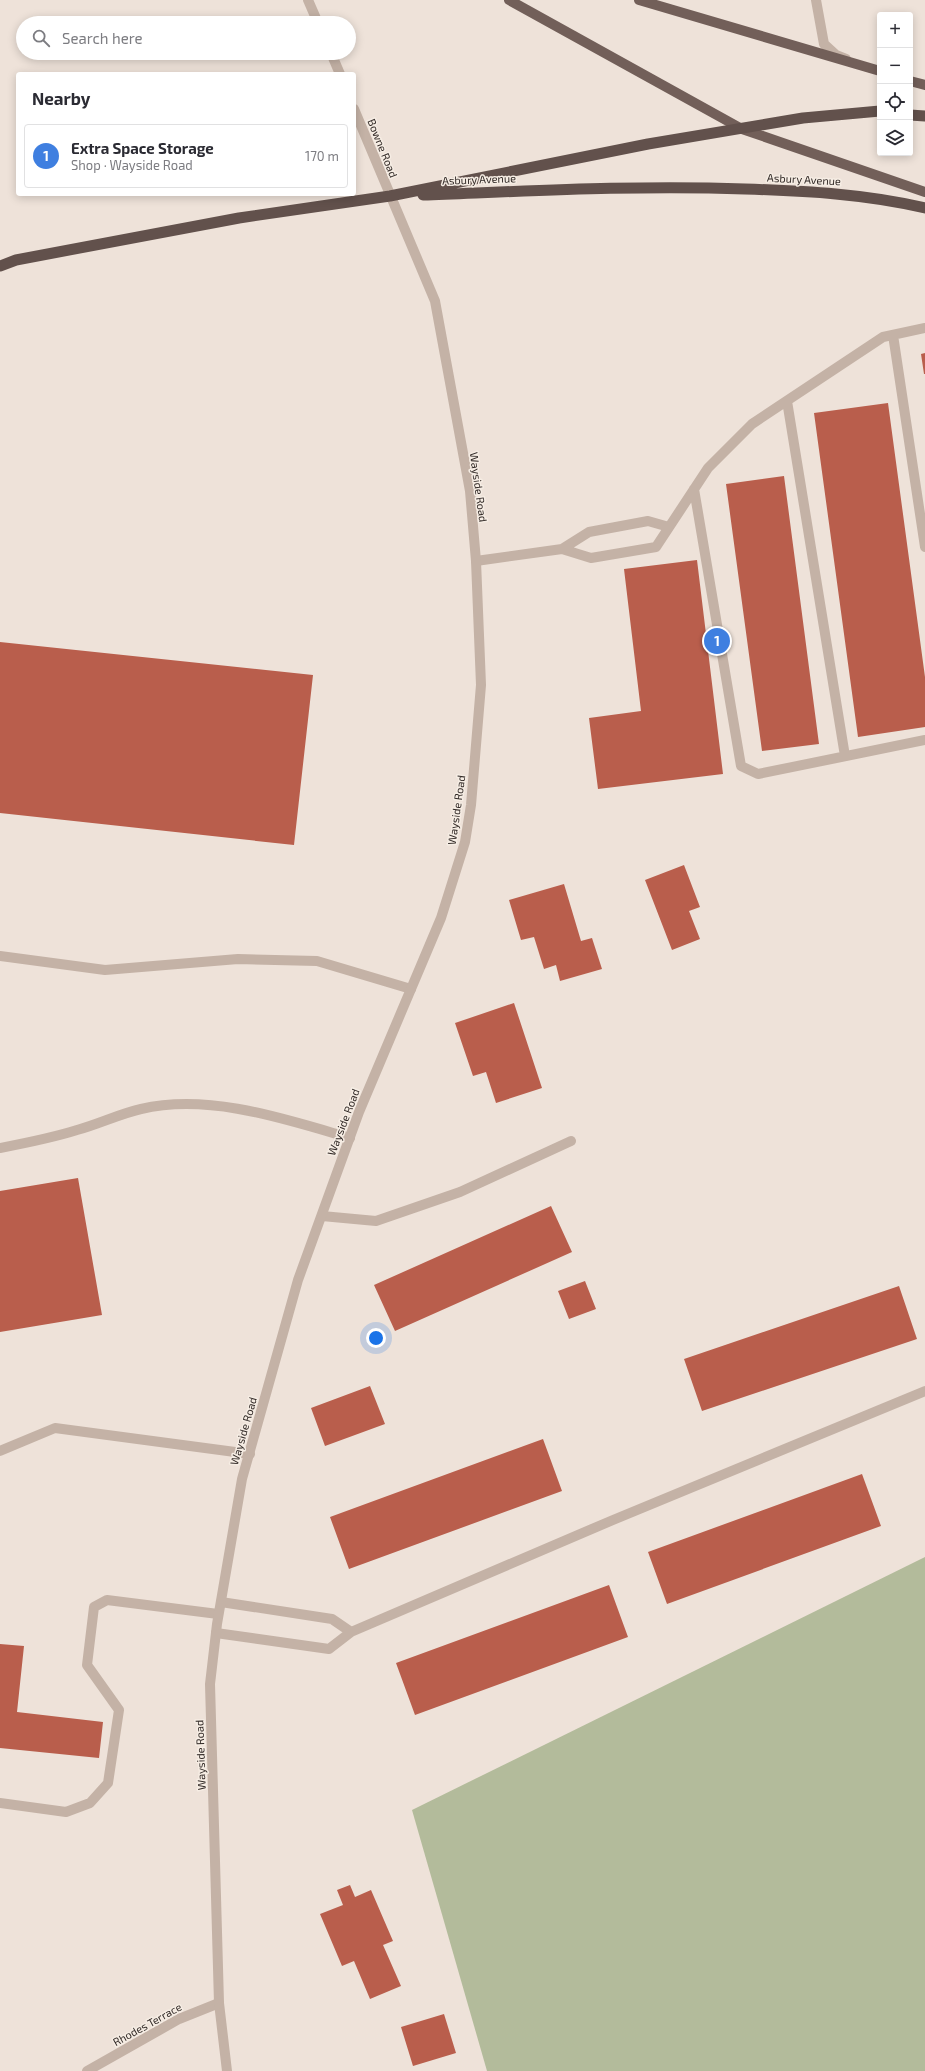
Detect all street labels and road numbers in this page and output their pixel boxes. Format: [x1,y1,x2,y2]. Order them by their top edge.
street label: Bowne Road [365,117,401,179]
street label: Asbury Avenue [442,171,516,187]
street label: Asbury Avenue [767,171,841,187]
street label: Wayside Road [468,451,490,523]
street label: Wayside Road [445,774,467,846]
street label: Wayside Road [324,1087,362,1157]
street label: Wayside Road [227,1395,259,1467]
street label: Wayside Road [192,1720,208,1790]
street label: Rhodes Terrace [110,2000,184,2048]

